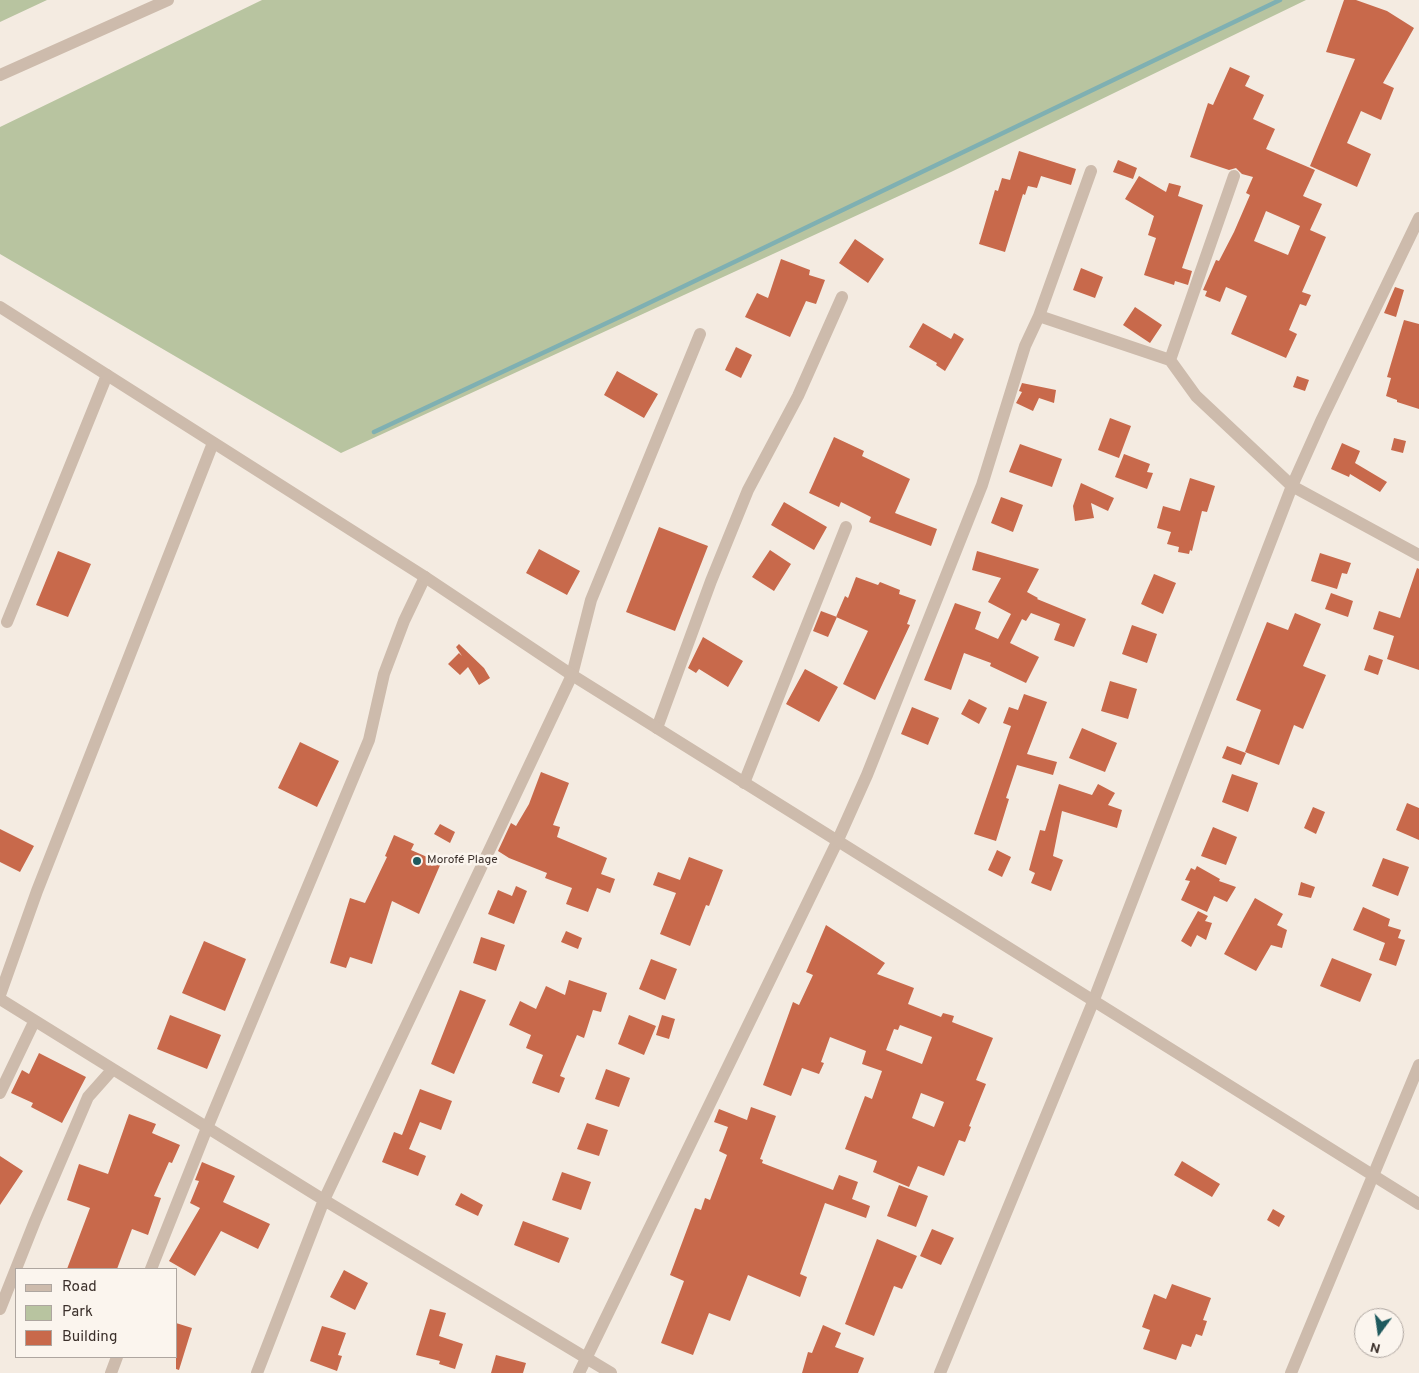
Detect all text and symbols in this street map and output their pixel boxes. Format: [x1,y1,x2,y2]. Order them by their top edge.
place label: Morofé Plage [427,854,498,868]
marker: Morofé Plage [411,855,423,867]
legend [15,1268,178,1358]
text: Road [62,1278,97,1297]
text: Park [62,1303,93,1322]
north arrow [1354,1308,1404,1358]
text: Building [62,1328,117,1347]
text: N [1369,1338,1382,1357]

